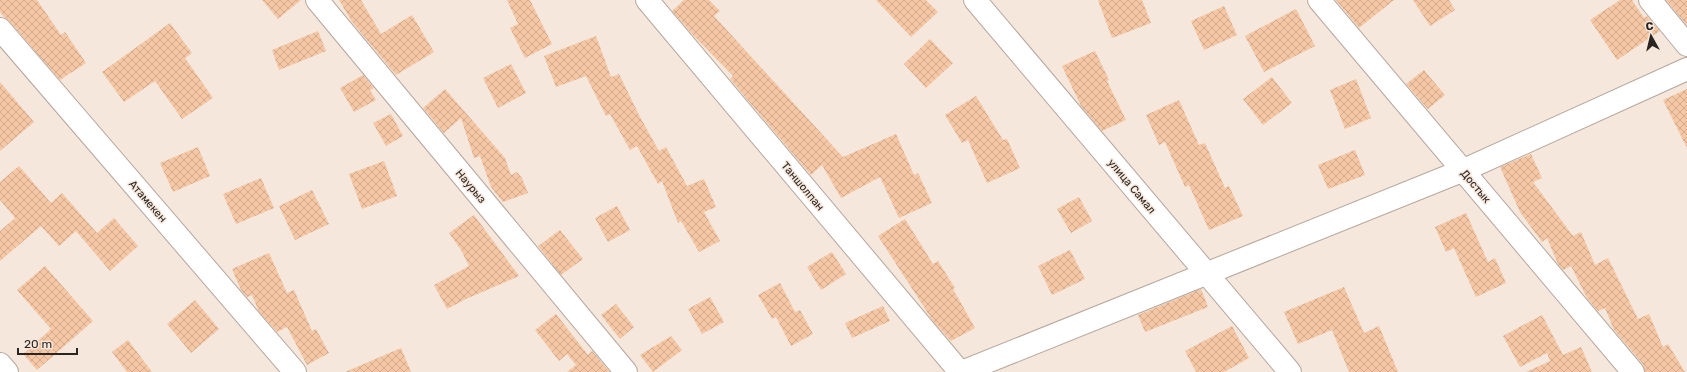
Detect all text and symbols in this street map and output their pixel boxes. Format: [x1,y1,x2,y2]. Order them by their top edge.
north arrow [1631,16,1671,56]
text: С [1645,20,1655,34]
street label: улица Самал [1105,156,1158,216]
street label: Таншолпан [778,159,827,213]
street label: Наурыз [453,167,489,206]
street label: Достык [1458,167,1493,206]
street label: Атамекен [126,178,169,225]
scale bar [18,330,77,356]
text: 20 m [24,337,52,351]

